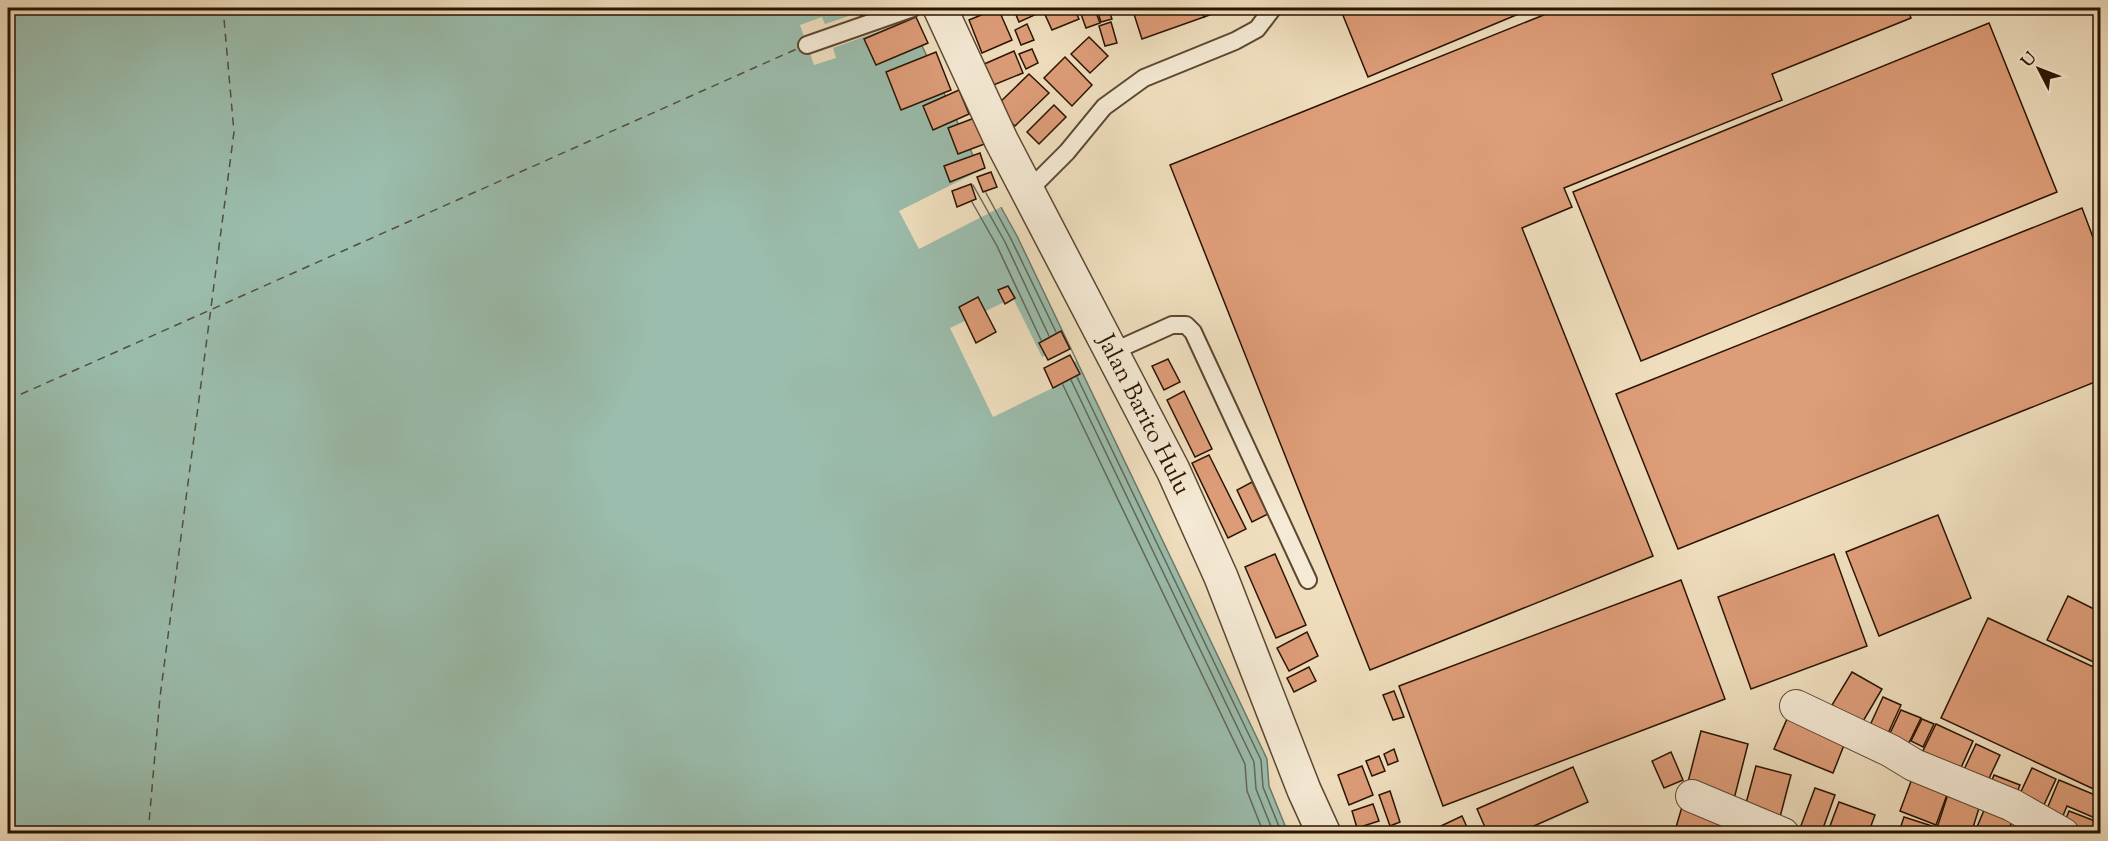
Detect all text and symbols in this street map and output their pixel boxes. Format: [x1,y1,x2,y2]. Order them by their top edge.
north arrow [2009,39,2069,99]
text: U [2017,47,2043,73]
street label: Jalan Barito Hulu [1087,327,1198,501]

